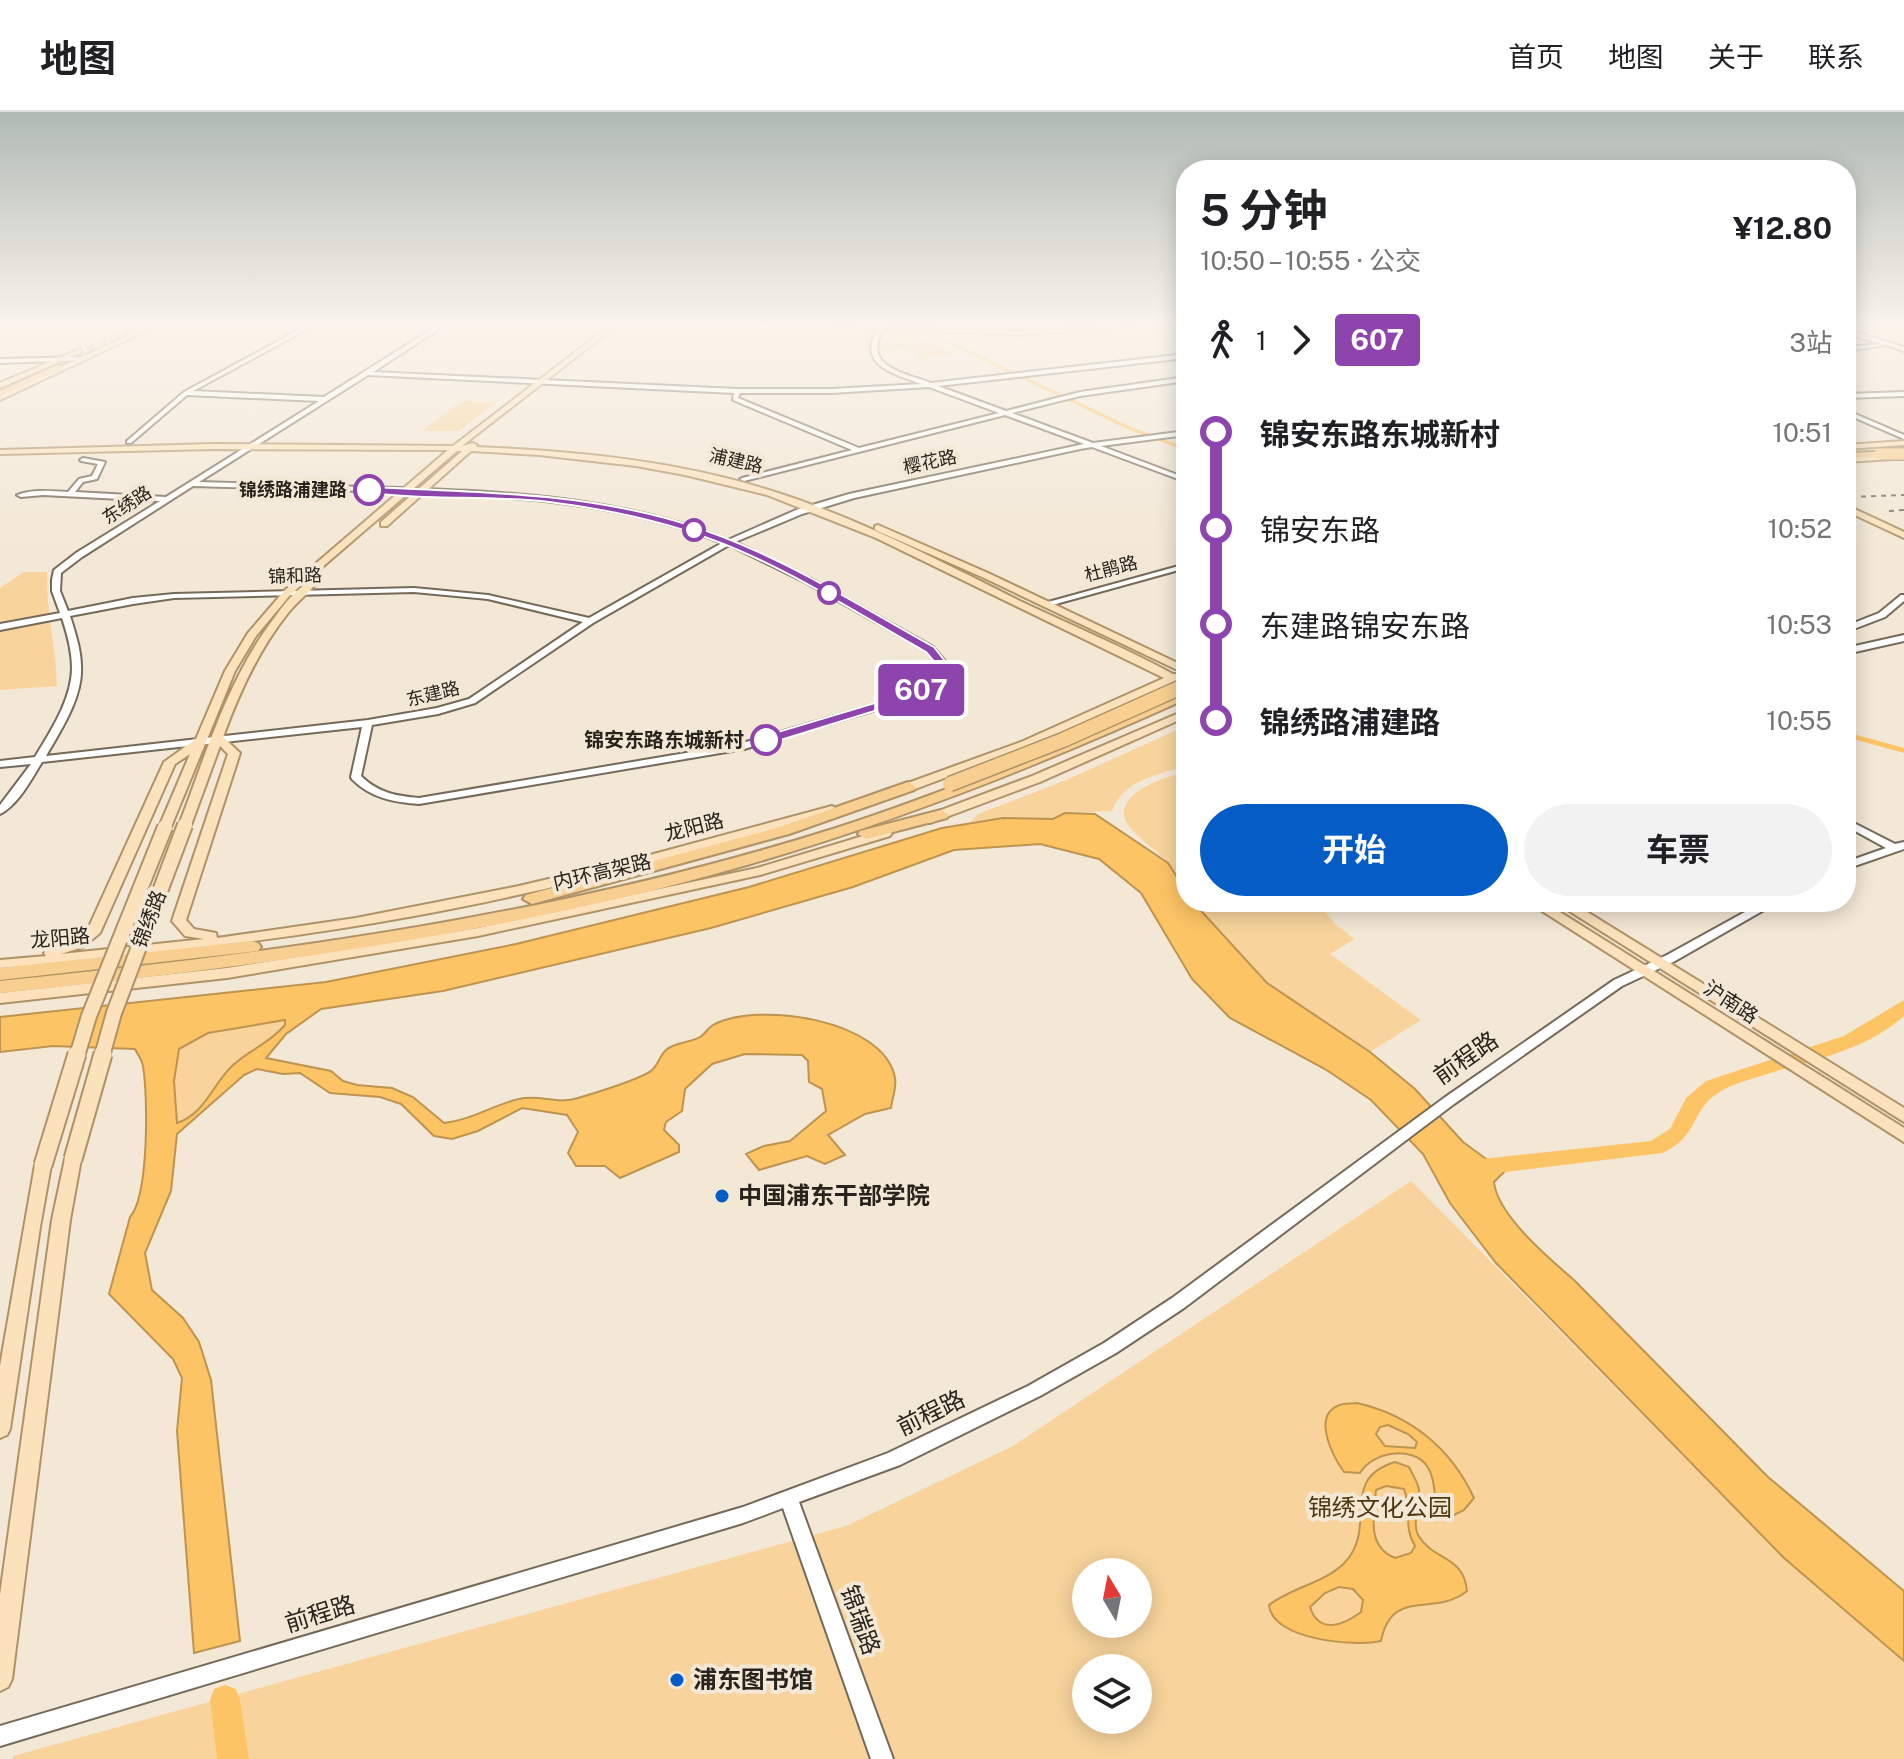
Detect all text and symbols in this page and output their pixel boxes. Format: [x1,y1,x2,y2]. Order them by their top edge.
text: 地图 [40,36,116,81]
text: 首页 [1508,40,1564,73]
text: 地图 [1608,40,1664,73]
text: 关于 [1708,40,1764,73]
text: 联系 [1808,40,1864,73]
text: 5 分钟 [1200,184,1328,236]
text: ¥12.80 [1733,210,1832,246]
text: 10:50 – 10:55 · 公交 [1200,245,1421,276]
icon: walk [1200,318,1244,362]
icon: forward [1279,318,1323,362]
text: 607 [1351,323,1404,356]
text: 1 [1256,325,1267,356]
text: 3站 [1790,327,1832,358]
text: 锦安东路东城新村 [1260,416,1500,452]
text: 10:51 [1772,417,1832,448]
street label: 浦建路 [707,444,765,477]
street label: 樱花路 [901,446,958,477]
marker: 锦绣路浦建路 [354,475,384,505]
place label: 锦绣路浦建路 [239,479,347,500]
street label: 东绣路 [98,481,155,528]
text: 锦安东路 [1260,512,1380,548]
text: 10:52 [1767,513,1832,544]
unlabelled marker [683,519,705,541]
street label: 杜鹃路 [1082,551,1140,586]
street label: 锦和路 [268,564,322,587]
unlabelled marker [818,582,840,604]
text: 东建路锦安东路 [1260,608,1470,644]
text: 10:53 [1767,609,1832,640]
line badge: 607 [875,664,967,716]
text: 607 [894,673,948,706]
street label: 东建路 [404,677,462,710]
text: 锦绣路浦建路 [1260,704,1440,740]
text: 10:55 [1766,705,1832,736]
marker: 锦安东路东城新村 [751,725,781,755]
place label: 锦安东路东城新村 [584,728,744,752]
button: 开始 [1200,804,1508,896]
button: 车票 [1524,804,1832,896]
street label: 龙阳路 [662,808,726,846]
street label: 内环高架路 [551,849,653,895]
street label: 锦绣路 [127,887,171,951]
street label: 龙阳路 [29,923,91,953]
street label: 沪南路 [1699,976,1763,1028]
street label: 前程路 [1428,1025,1503,1089]
place label: 中国浦东干部学院 [738,1181,930,1209]
marker: 中国浦东干部学院 [713,1187,731,1205]
street label: 前程路 [892,1384,969,1440]
park label: 锦绣文化公园 [1308,1493,1452,1521]
north arrow [1072,1558,1152,1638]
map controls [1072,1558,1152,1734]
street label: 锦瑞路 [835,1581,886,1658]
street label: 前程路 [281,1589,358,1637]
button: layers [1072,1654,1152,1734]
place label: 浦东图书馆 [693,1665,813,1693]
marker: 浦东图书馆 [668,1671,686,1689]

